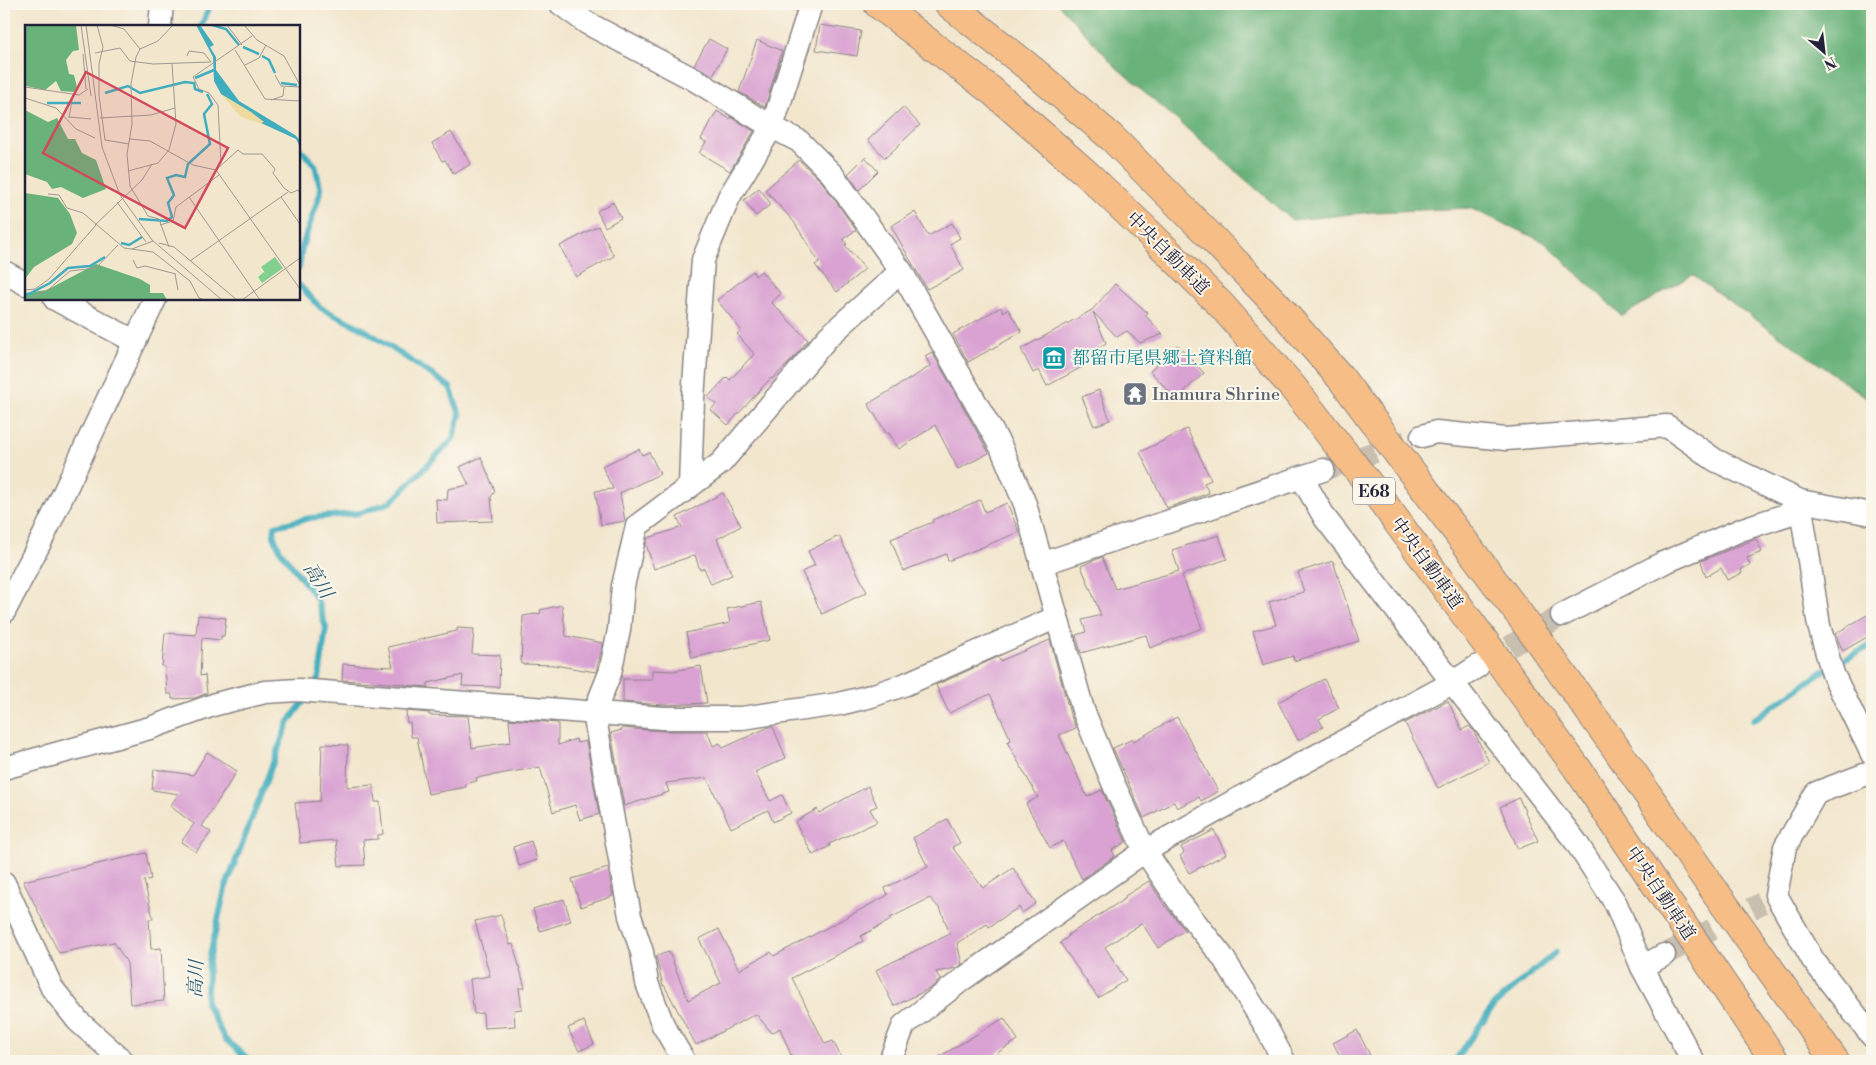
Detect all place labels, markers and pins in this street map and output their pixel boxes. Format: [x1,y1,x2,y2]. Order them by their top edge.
museum icon: 都留市尾県郷土資料館 [1041,345,1067,371]
place label: 都留市尾県郷土資料館 [1072,347,1252,370]
temple icon: Inamura Shrine [1122,381,1148,407]
place label: Inamura Shrine [1152,383,1280,406]

